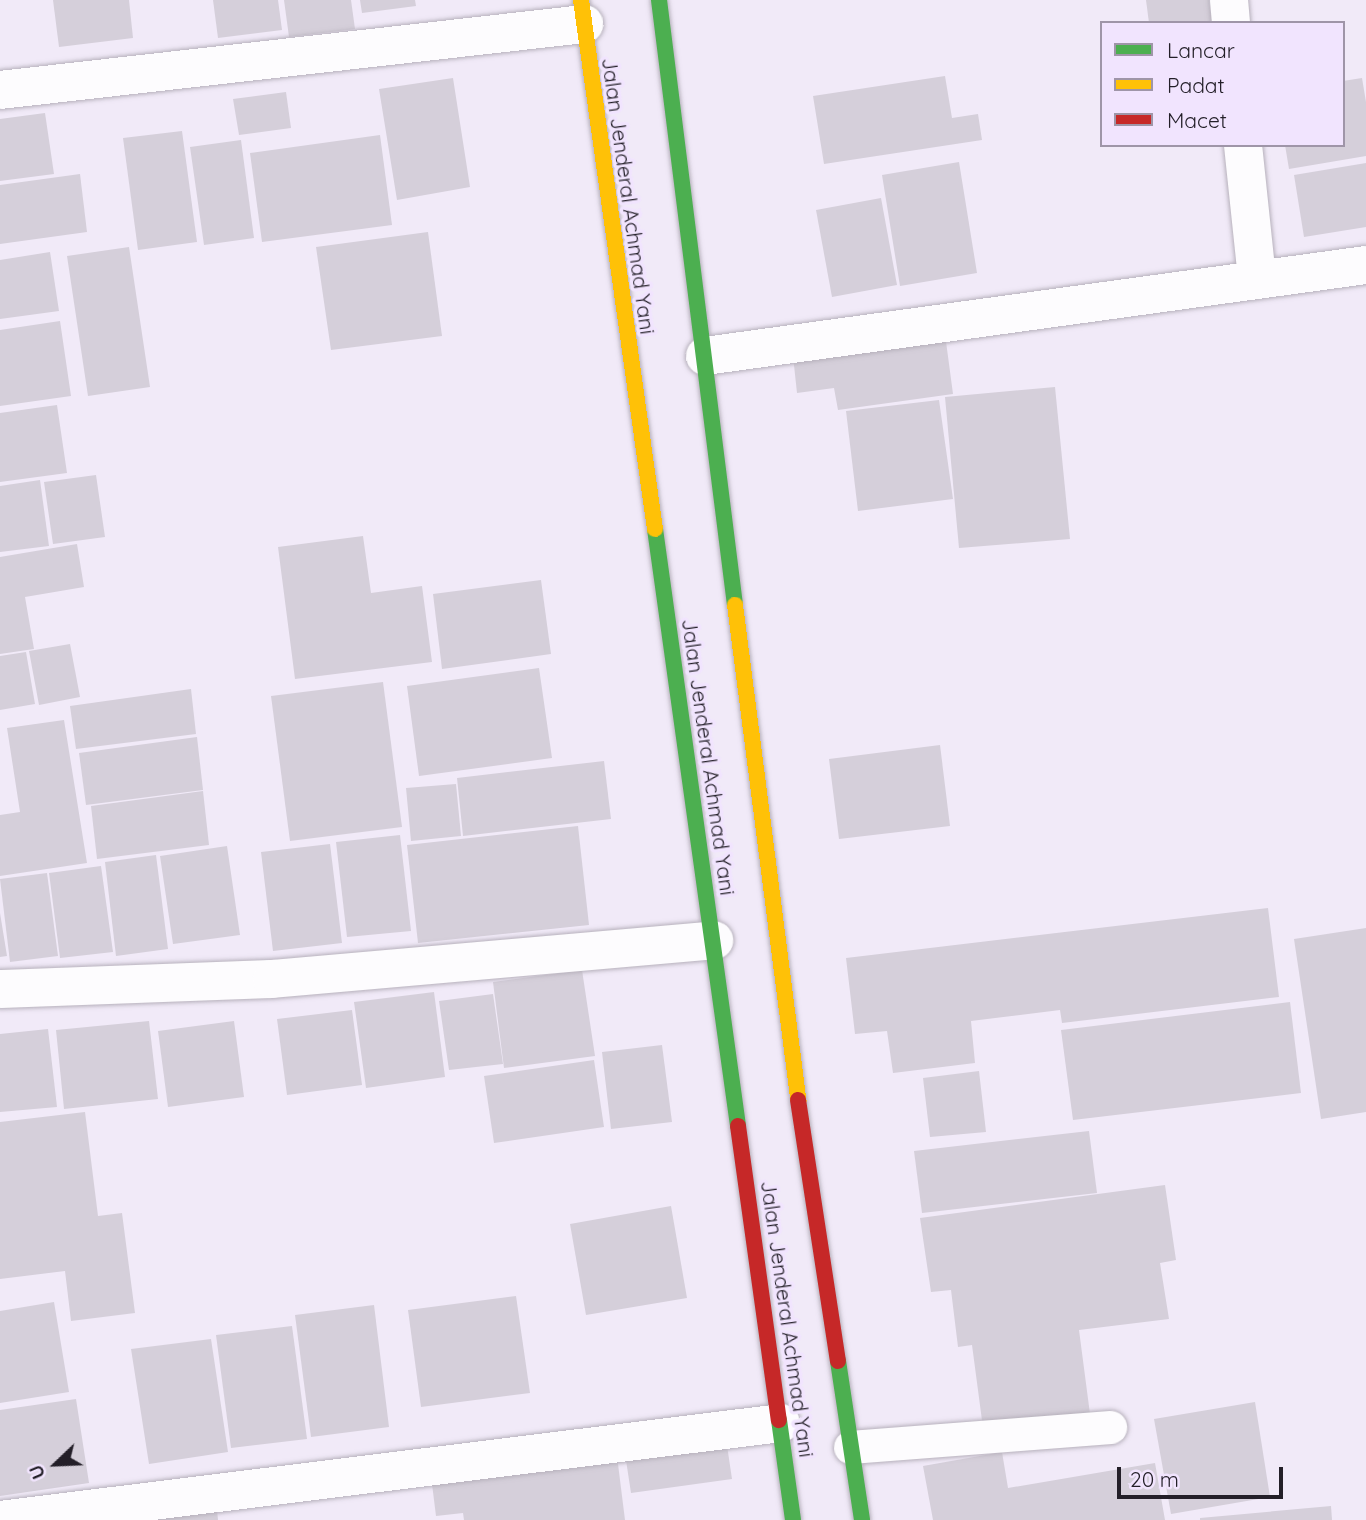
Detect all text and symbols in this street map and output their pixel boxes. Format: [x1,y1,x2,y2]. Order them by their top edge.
legend [1100,21,1345,147]
text: Lancar [1167,37,1235,63]
street label: Jalan Jenderal Achmad Yani [597,56,661,336]
text: Padat [1167,72,1225,98]
text: Macet [1167,107,1227,133]
street label: Jalan Jenderal Achmad Yani [677,617,741,897]
street label: Jalan Jenderal Achmad Yani [756,1179,820,1459]
north arrow [21,1429,91,1499]
scale bar [1121,1454,1287,1498]
text: U [23,1461,50,1483]
text: 20 m [1130,1466,1179,1492]

